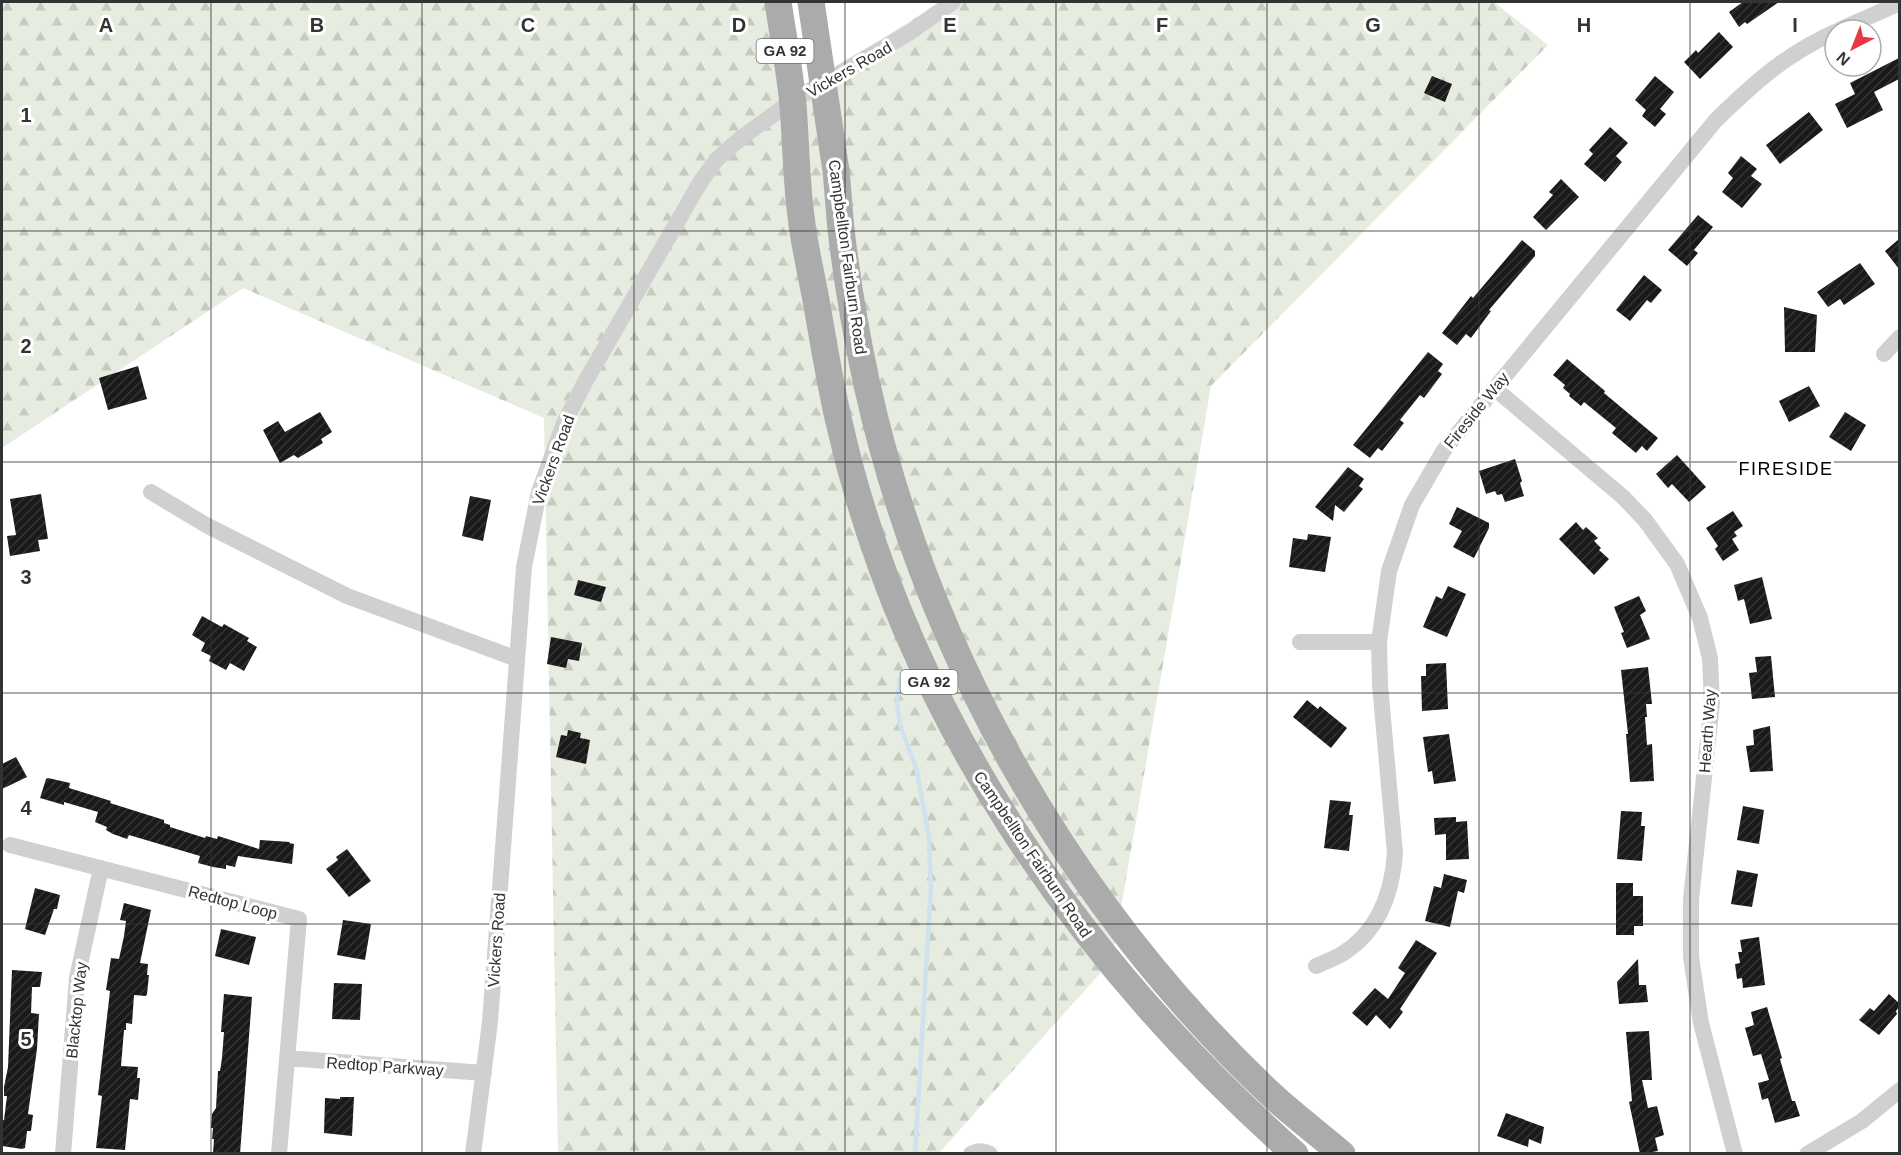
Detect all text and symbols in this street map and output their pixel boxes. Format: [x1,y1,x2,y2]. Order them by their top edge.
text: A [99,14,113,36]
text: B [310,14,324,36]
text: C [521,14,535,36]
text: D [732,14,746,36]
text: E [943,14,957,36]
text: F [1156,14,1168,36]
text: G [1365,14,1381,36]
text: H [1577,14,1591,36]
text: I [1792,14,1798,36]
north arrow [1823,18,1883,78]
street label: Vickers Road [804,38,895,101]
road number: GA 92 [756,39,814,63]
text: N [1833,49,1853,69]
text: 1 [20,104,32,126]
street label: Campbellton Fairburn Road [825,159,870,356]
text: 2 [20,335,32,357]
street label: Fireside Way [1441,369,1512,452]
street label: Vickers Road [529,413,578,508]
district label: FIRESIDE [1738,459,1834,479]
text: 3 [20,566,32,588]
road number: GA 92 [900,670,958,694]
street label: Hearth Way [1696,689,1719,773]
street label: Campbellton Fairburn Road [971,768,1095,941]
text: 4 [20,797,32,819]
street label: Redtop Loop [186,882,279,923]
street label: Vickers Road [485,892,508,988]
street label: Blacktop Way [63,961,90,1059]
text: 5 [20,1028,32,1050]
street label: Redtop Parkway [326,1054,444,1079]

